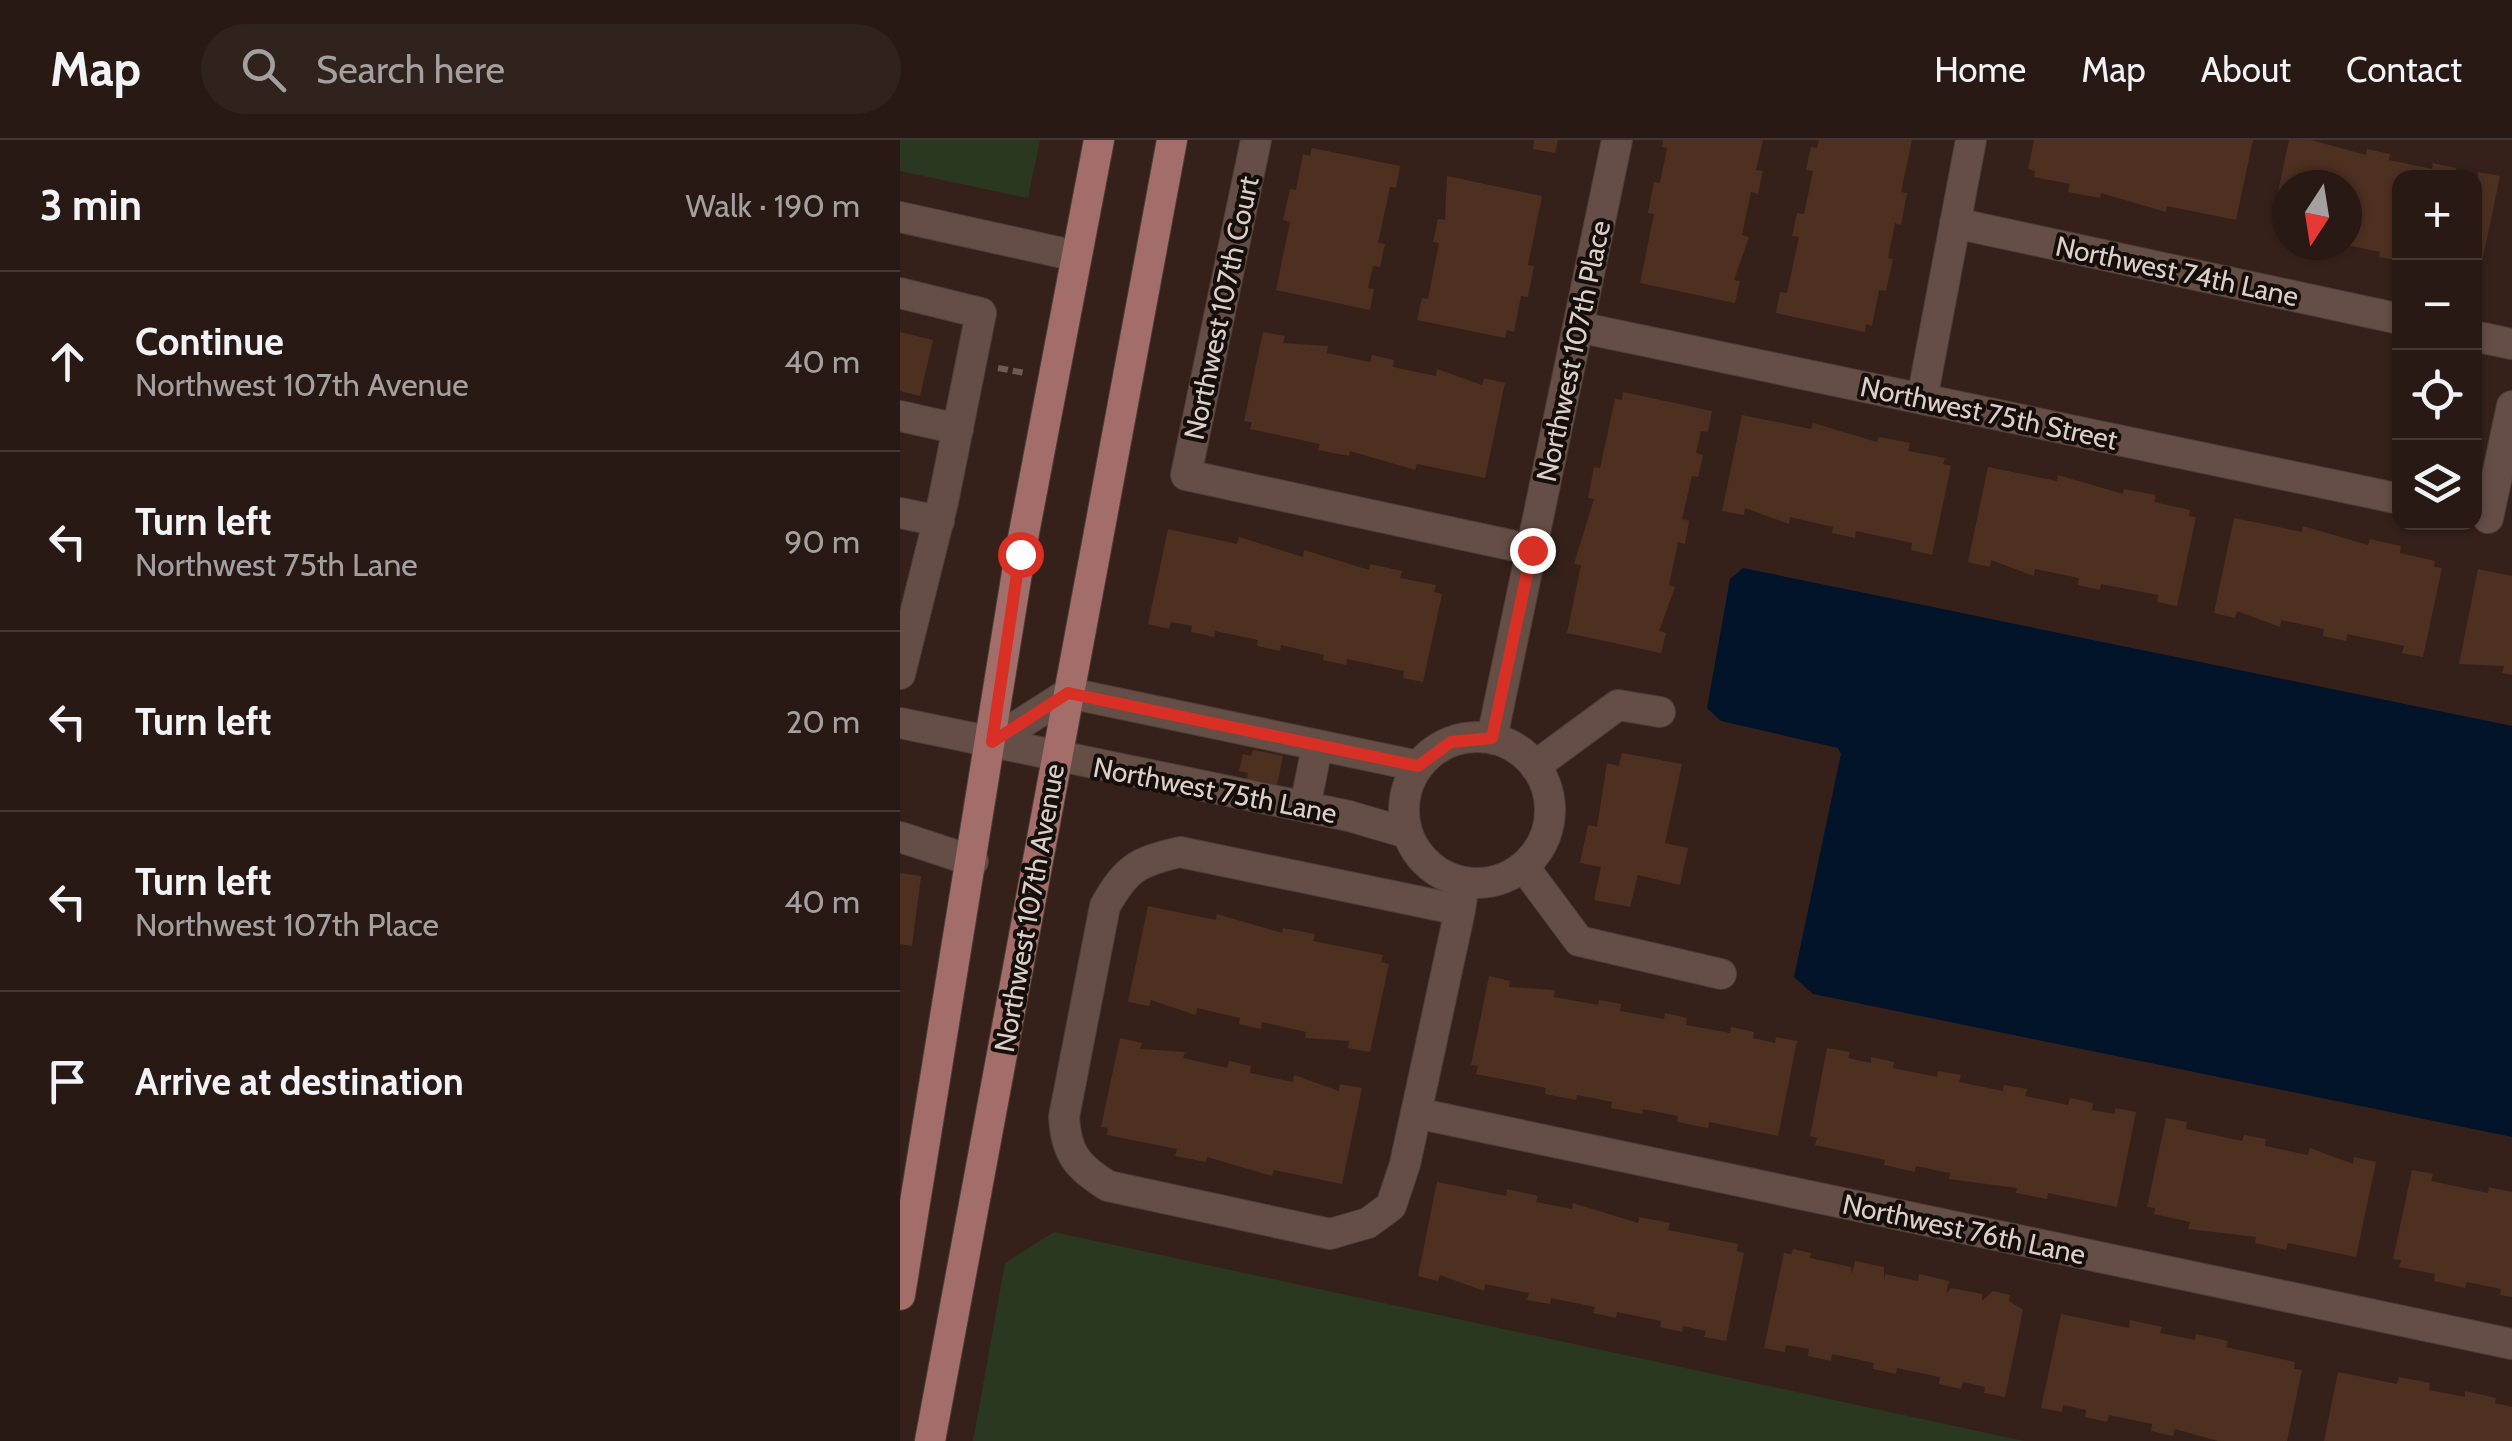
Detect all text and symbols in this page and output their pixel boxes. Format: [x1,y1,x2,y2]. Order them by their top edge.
search box [201,24,901,114]
text: Map [50,40,141,98]
icon: search [236,42,291,97]
text: Search here [316,46,505,93]
text: Home [1934,48,2026,91]
text: Map [2081,48,2146,91]
text: About [2201,48,2291,91]
text: Contact [2346,48,2462,91]
north arrow [2272,170,2362,260]
map controls [2392,170,2482,530]
button: + [2392,170,2482,260]
street label: Northwest 107th Court [1176,173,1266,443]
text: 3 min [40,179,142,231]
text: Walk · 190 m [686,186,860,225]
street label: Northwest 107th Place [1529,217,1617,485]
street label: Northwest 74th Lane [2052,229,2302,313]
button: − [2392,260,2482,350]
text: Continue [135,318,284,365]
icon: ahead [40,334,95,389]
text: 40 m [784,342,860,381]
button: locate [2392,350,2482,440]
text: Northwest 107th Avenue [135,365,469,404]
street label: Northwest 75th Street [1857,369,2121,457]
button: layers [2392,440,2482,530]
text: Turn left [135,498,271,545]
icon: left [40,514,95,569]
text: 90 m [784,522,860,561]
route end [1510,528,1556,574]
route start [998,532,1044,578]
text: Northwest 75th Lane [135,545,418,584]
icon: left [40,694,95,749]
text: Turn left [135,698,271,745]
text: 20 m [786,702,860,741]
street label: Northwest 75th Lane [1090,750,1340,830]
street label: Northwest 107th Avenue [987,761,1071,1055]
text: Turn left [135,858,271,905]
icon: left [40,874,95,929]
text: 40 m [784,882,860,921]
text: Northwest 107th Place [135,905,439,944]
icon: arrive [40,1054,95,1109]
text: Arrive at destination [135,1058,464,1105]
street label: Northwest 76th Lane [1839,1187,2089,1271]

